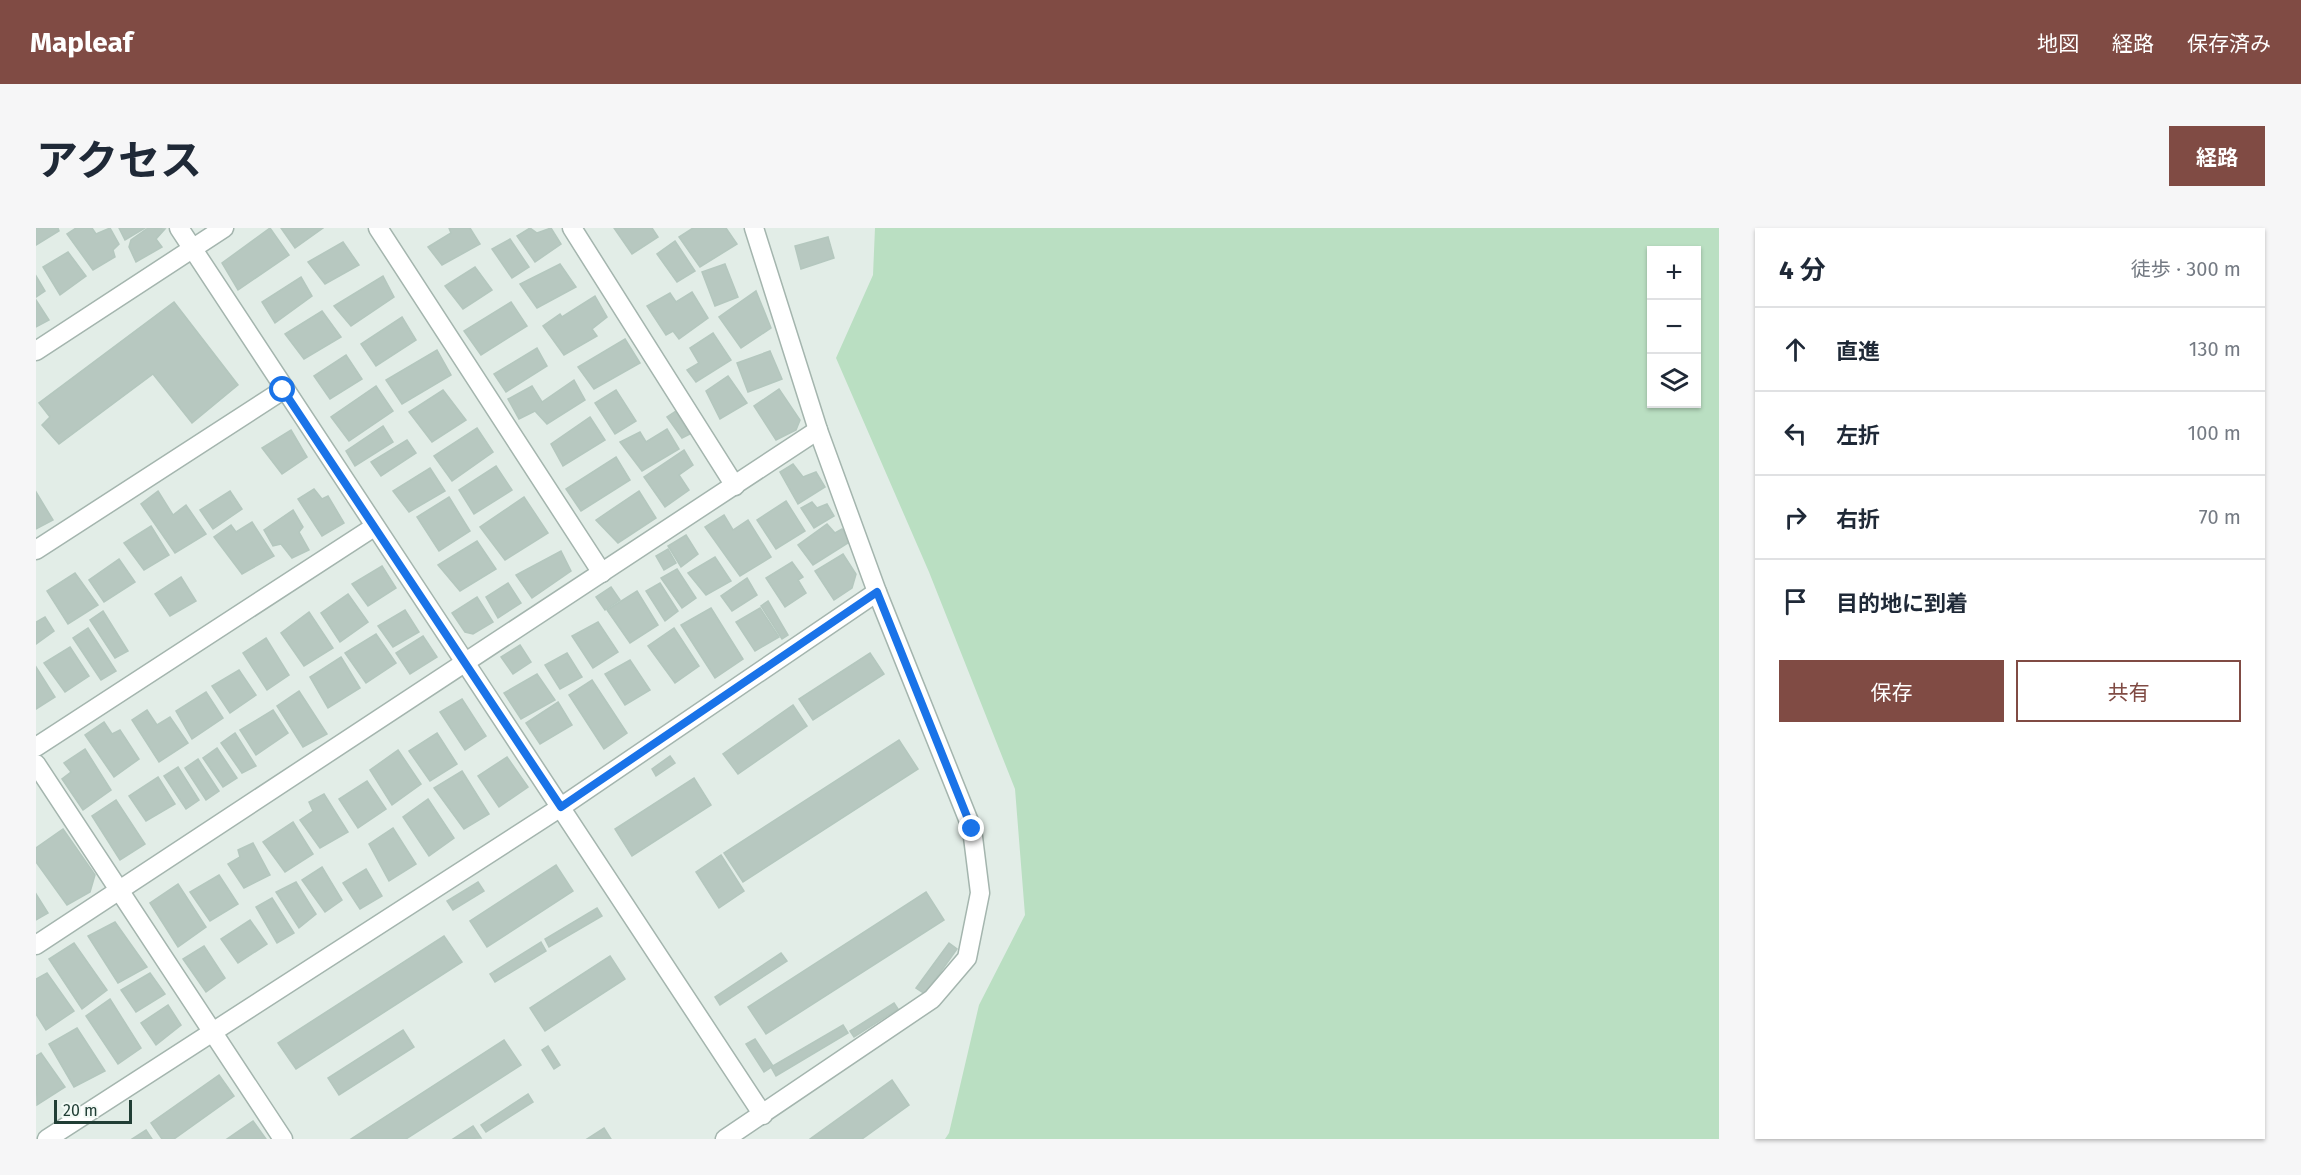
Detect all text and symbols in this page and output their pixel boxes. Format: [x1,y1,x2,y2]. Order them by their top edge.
text: Mapleaf [30,26,133,59]
text: 地図 [2037,31,2079,57]
text: 経路 [2112,31,2154,57]
text: 保存済み [2187,31,2271,57]
button: 経路 [2169,126,2265,186]
text: アクセス [36,136,202,186]
map controls [1647,246,1701,408]
button: + [1647,246,1701,300]
text: 4 分 [1779,255,1826,286]
text: 徒歩 · 300 m [2131,257,2241,281]
button: − [1647,300,1701,354]
icon: ahead [1779,333,1812,366]
text: 130 m [2189,337,2241,361]
text: 直進 [1836,338,1880,365]
button: layers [1647,354,1701,408]
route start [269,376,295,402]
icon: left [1779,417,1812,450]
text: 100 m [2188,421,2241,445]
text: 左折 [1836,422,1880,449]
icon: right [1779,501,1812,534]
text: 70 m [2199,505,2241,529]
text: 右折 [1836,506,1880,533]
icon: arrive [1779,585,1812,618]
text: 目的地に到着 [1836,590,1968,617]
button: 保存 [1779,660,2004,722]
button: 共有 [2016,660,2241,722]
route end [958,815,984,841]
scale bar [54,1097,132,1124]
text: 20 m [63,1101,98,1120]

